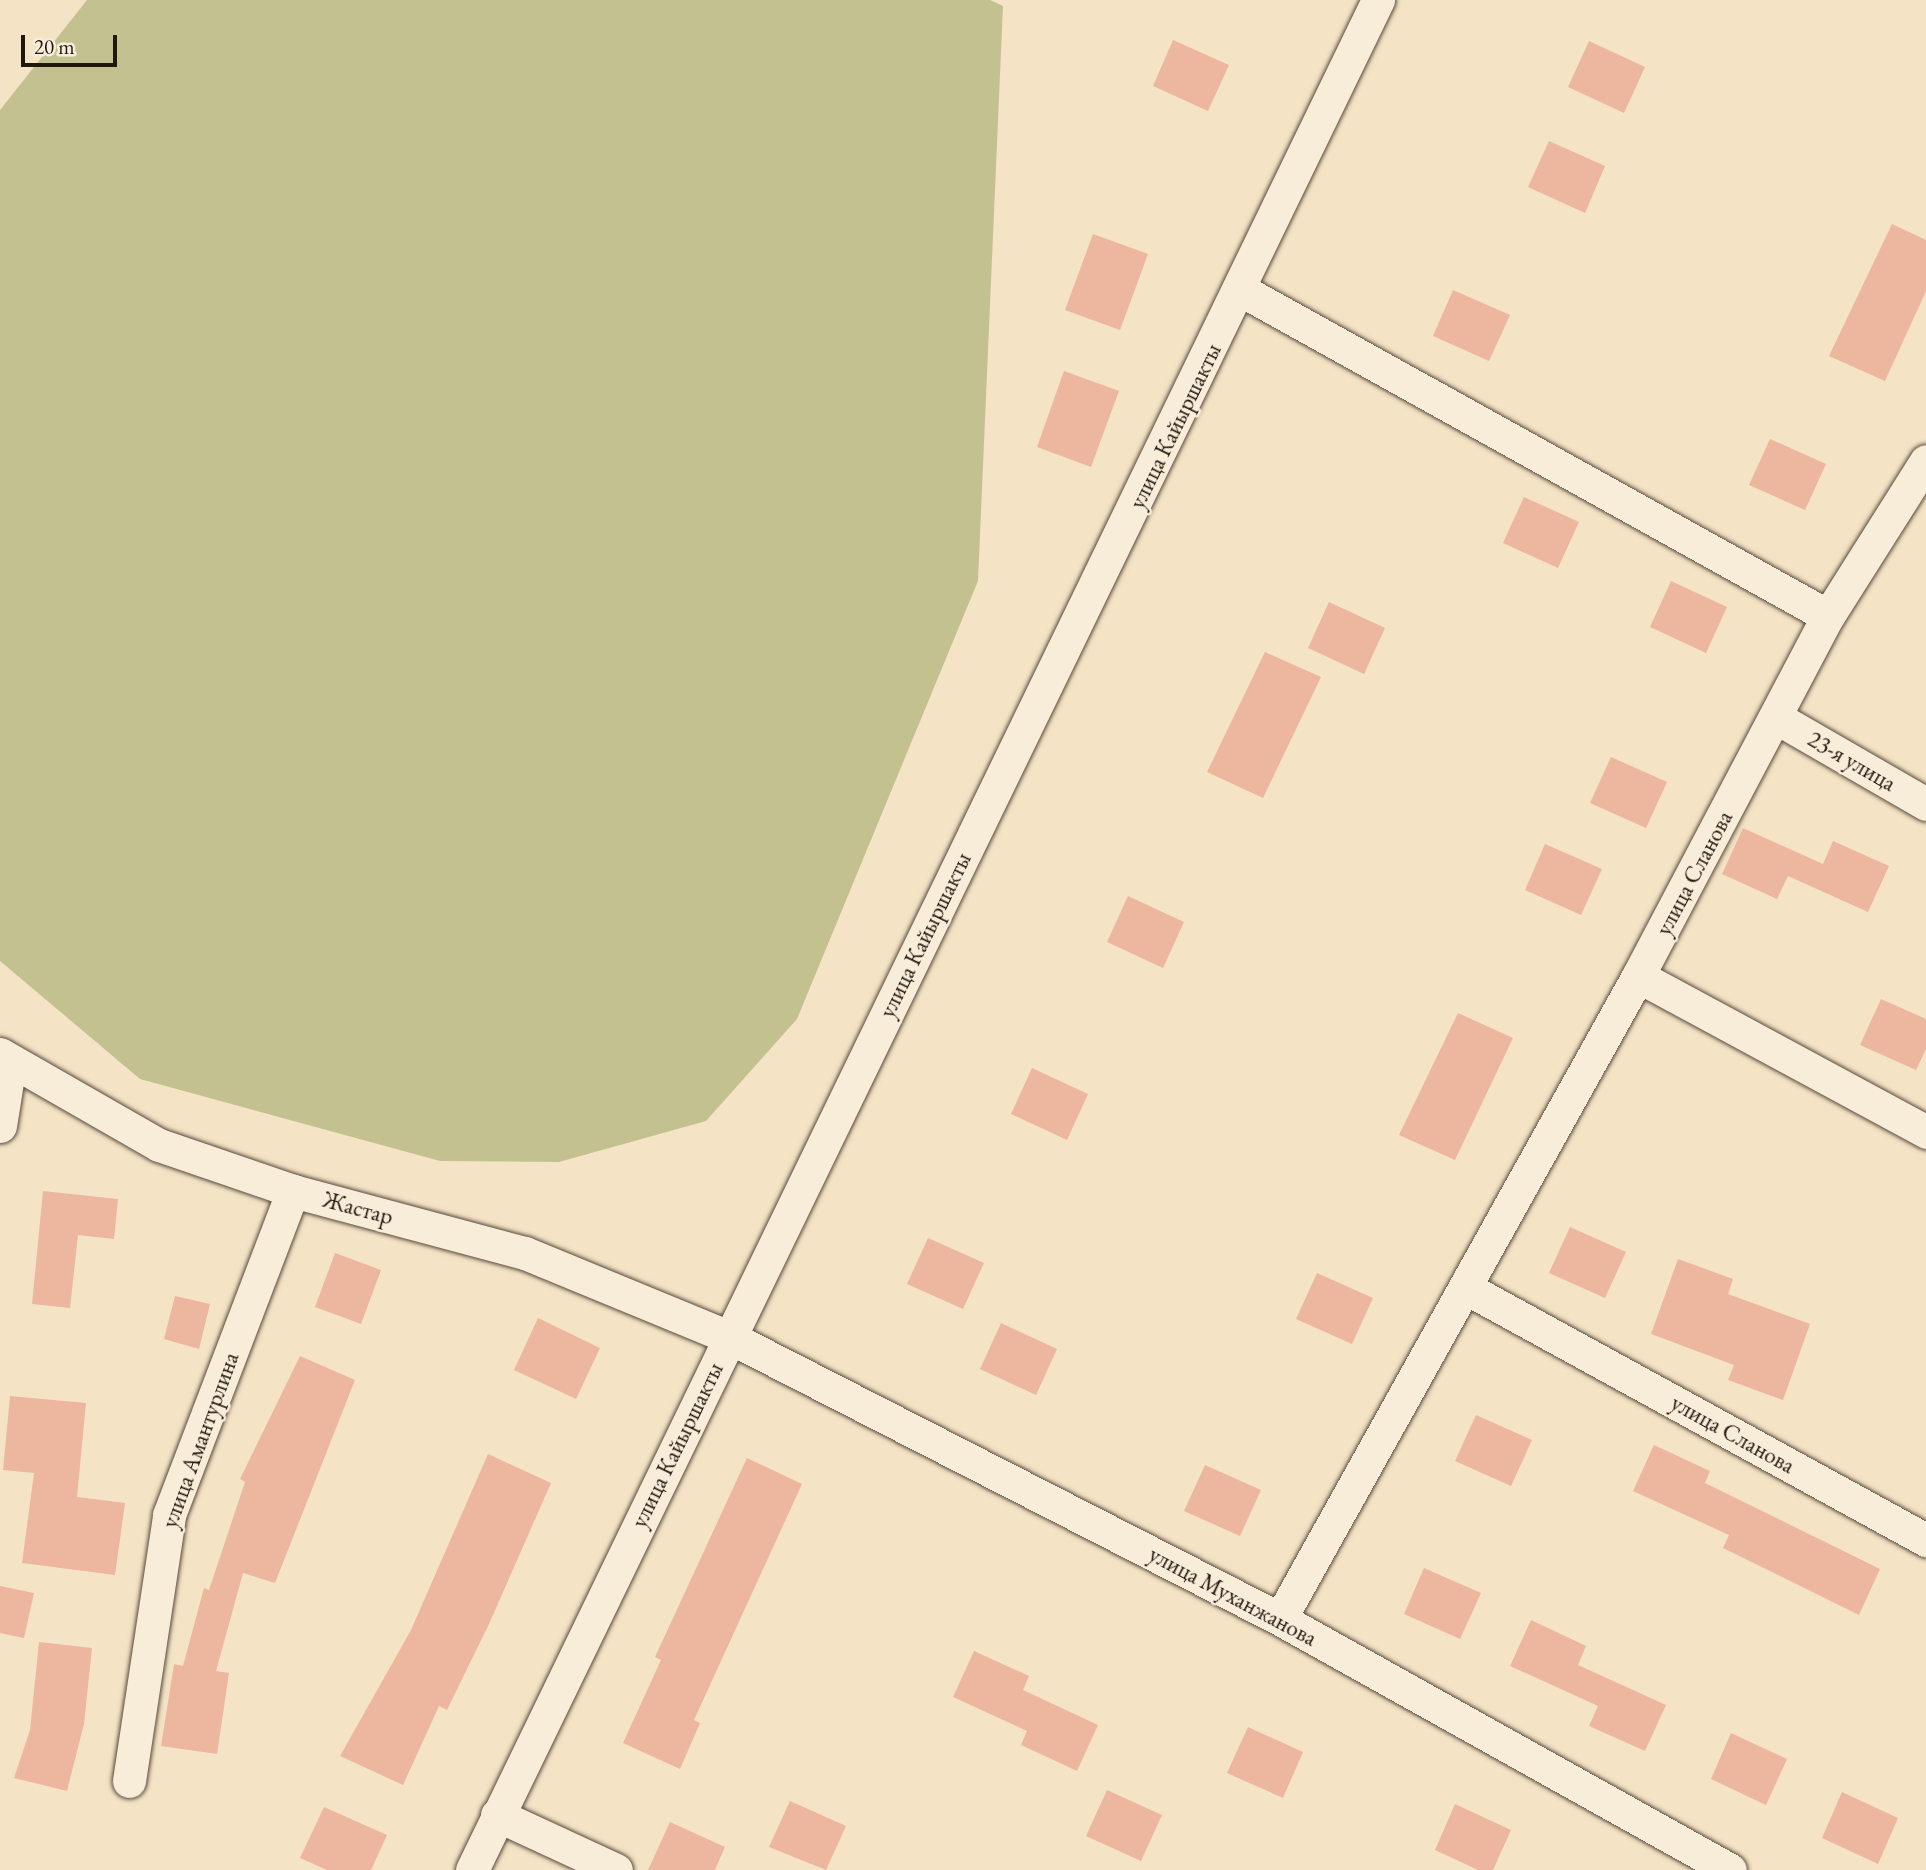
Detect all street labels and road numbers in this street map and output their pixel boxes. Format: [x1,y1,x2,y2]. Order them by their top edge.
street label: улица Кайыршакты [1123,339,1227,513]
street label: 23-я улица [1803,725,1901,797]
street label: улица Сланова [1650,806,1738,940]
street label: улица Кайыршакты [873,848,977,1022]
street label: Жастар [320,1185,396,1231]
street label: улица Амантурлина [155,1348,245,1532]
street label: улица Кайыршакты [625,1358,729,1532]
street label: улица Сланова [1666,1389,1800,1479]
street label: улица Муханжанова [1144,1540,1322,1652]

